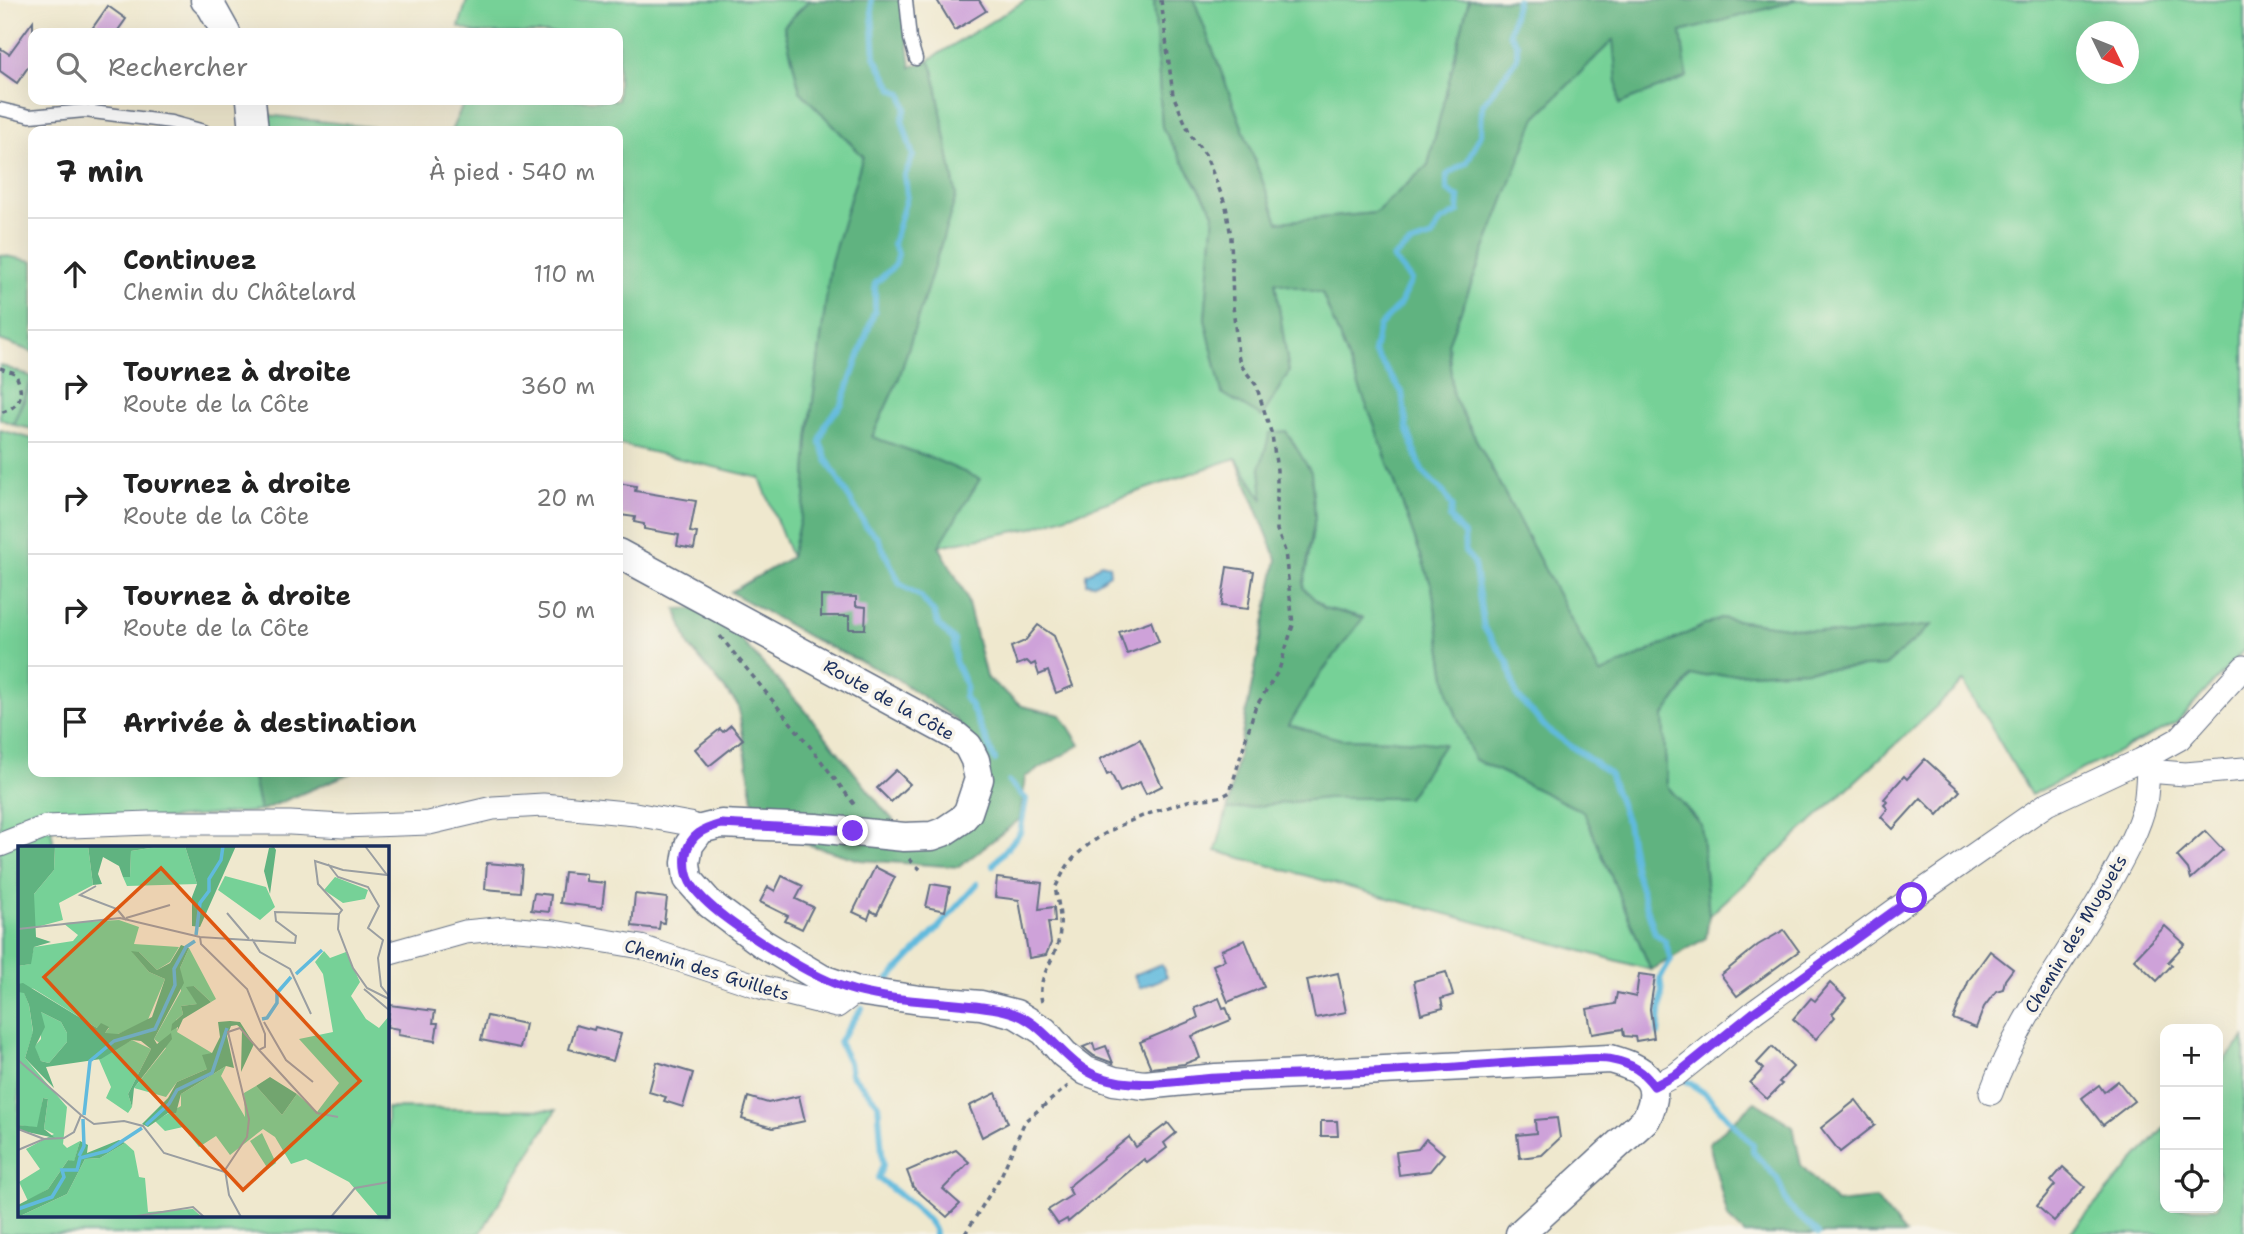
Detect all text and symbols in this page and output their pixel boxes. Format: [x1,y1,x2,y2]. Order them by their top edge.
north arrow [2076,21,2139,84]
search box [28,28,623,105]
icon: search [52,48,90,86]
text: Rechercher [108,49,248,84]
text: 7 min [56,151,143,192]
text: À pied · 540 m [429,157,595,187]
text: Continuez [123,242,257,277]
icon: ahead [56,255,94,293]
text: 110 m [533,259,595,289]
text: Chemin du Châtelard [123,277,356,307]
text: Tournez à droite [123,354,351,389]
icon: right [56,367,94,405]
text: 360 m [520,371,595,401]
text: Route de la Côte [123,389,310,419]
text: Tournez à droite [123,466,351,501]
icon: right [56,479,94,517]
text: 20 m [536,483,595,513]
text: Route de la Côte [123,501,310,531]
text: Tournez à droite [123,578,351,613]
icon: right [56,591,94,629]
text: 50 m [537,595,595,625]
text: Route de la Côte [123,613,310,643]
street label: Route de la Côte [819,654,959,746]
icon: arrive [56,703,94,741]
text: Arrivée à destination [123,705,417,740]
route end [837,815,868,846]
inset map [18,846,388,1216]
street label: Chemin des Muguets [2019,850,2133,1018]
route start [1896,882,1927,913]
street label: Chemin des Guillets [621,933,793,1007]
map controls [2160,1024,2223,1213]
button: + [2160,1024,2223,1087]
button: − [2160,1087,2223,1150]
button: locate [2160,1150,2223,1213]

